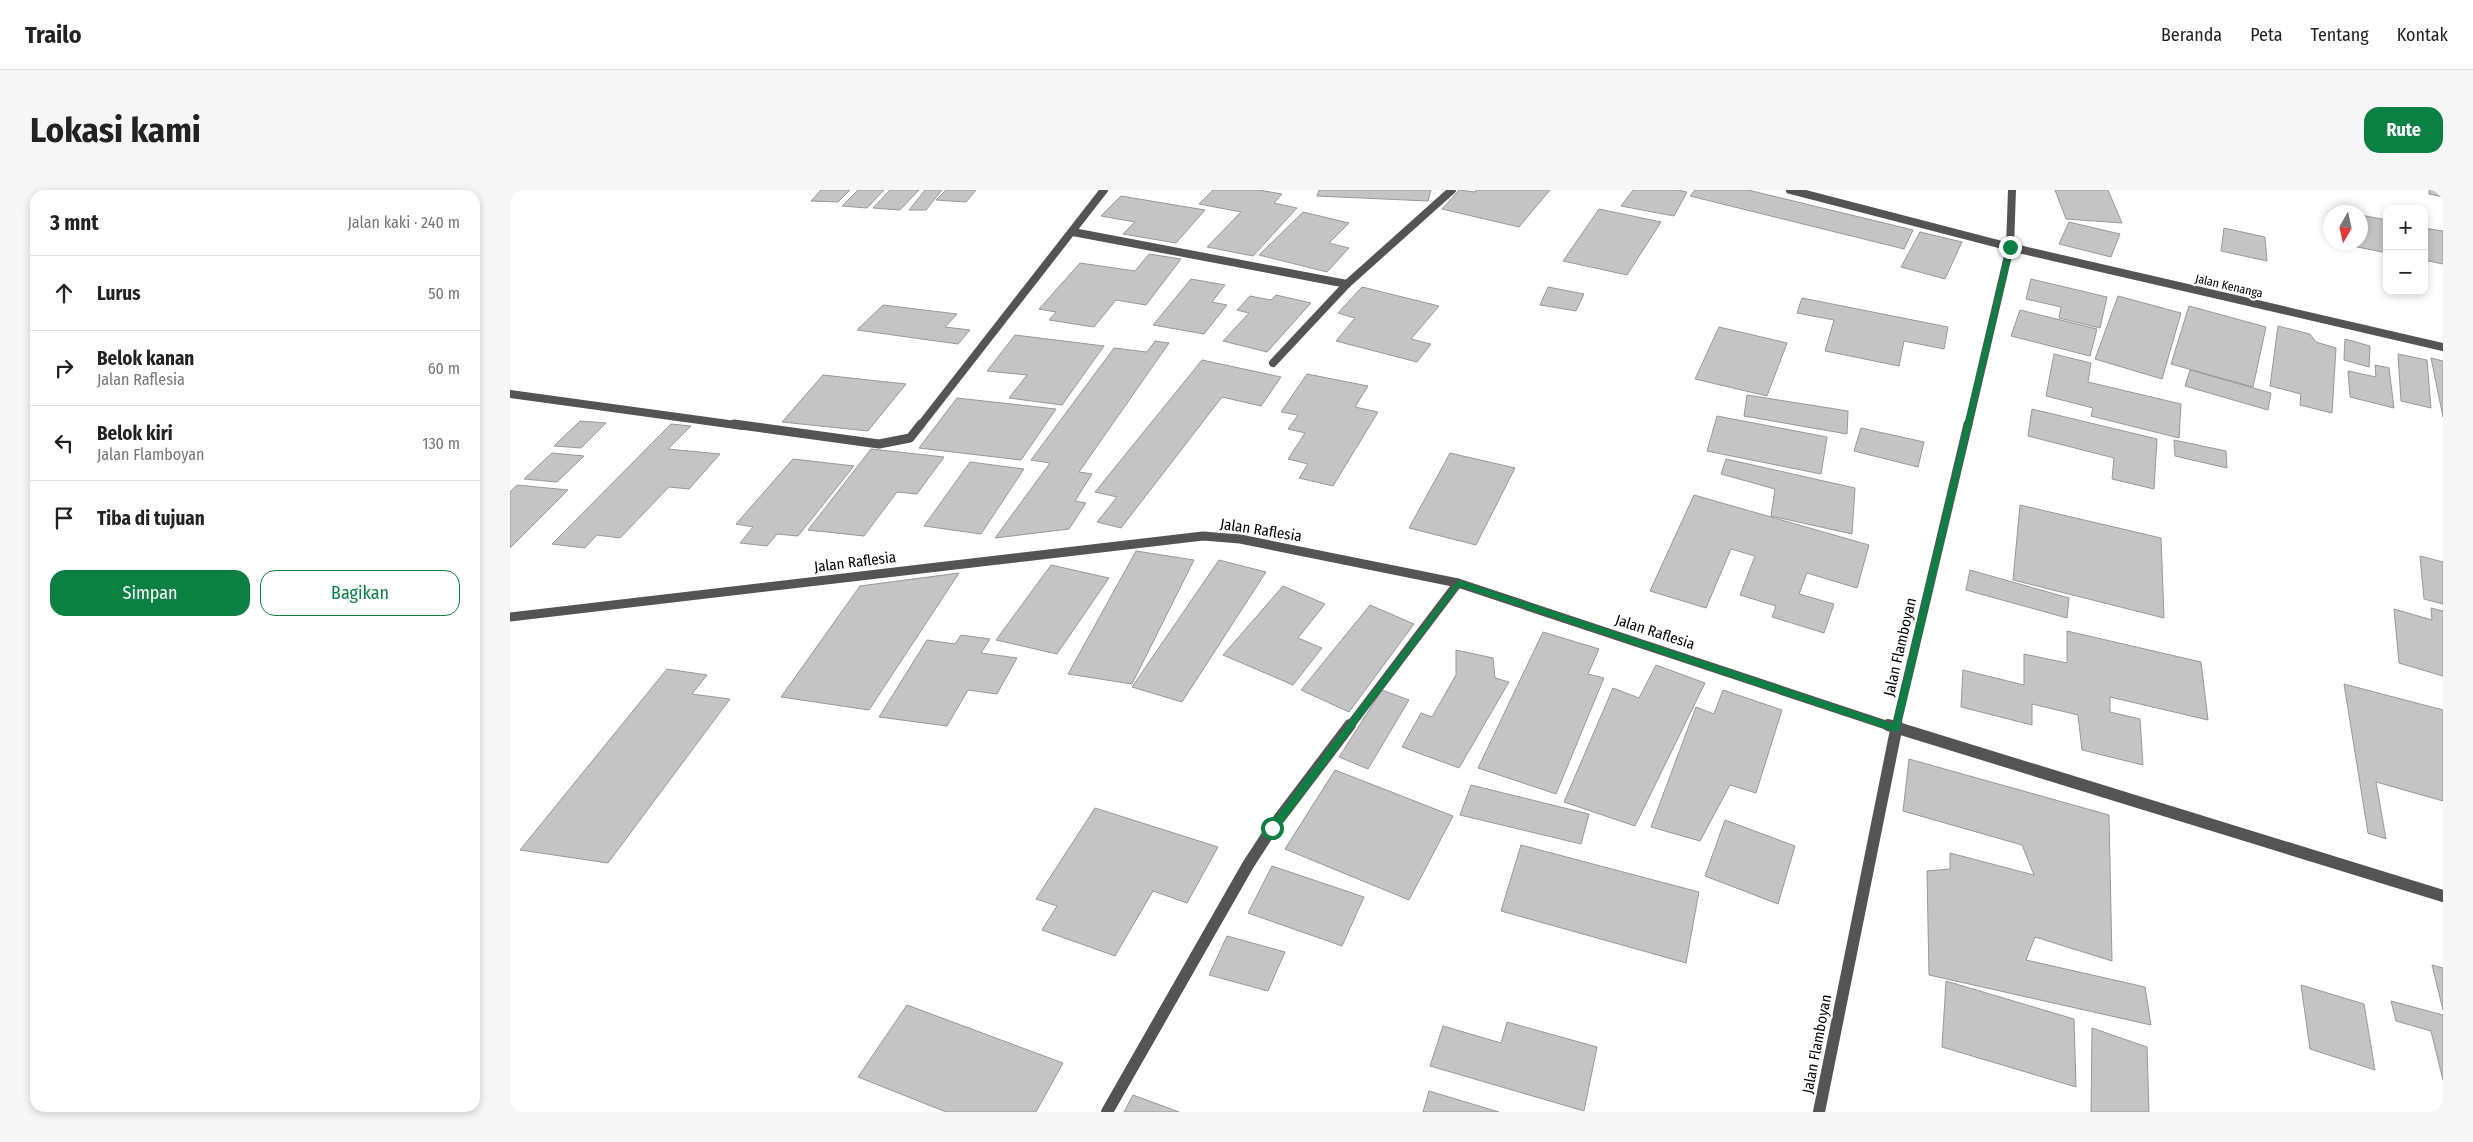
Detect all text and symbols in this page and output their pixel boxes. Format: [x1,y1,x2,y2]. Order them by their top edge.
text: Trailo [25,21,82,49]
text: Beranda [2161,24,2222,46]
text: Peta [2250,24,2283,46]
text: Tentang [2311,24,2369,46]
text: Kontak [2397,24,2448,46]
button: Rute [2364,107,2443,153]
text: Lokasi kami [30,109,201,151]
north arrow [2323,205,2368,250]
map controls [2383,205,2428,295]
button: + [2383,205,2428,250]
text: 3 mnt [50,210,99,236]
text: Jalan kaki · 240 m [347,213,460,232]
route end [1999,236,2022,259]
button: − [2383,250,2428,295]
street label: Jalan Kenanga [2194,271,2264,301]
icon: ahead [50,279,78,307]
text: Lurus [97,282,141,305]
text: 50 m [428,284,460,303]
text: Belok kanan [97,347,194,370]
icon: right [50,354,78,382]
text: 60 m [428,359,460,378]
text: Jalan Raflesia [97,370,185,389]
text: Belok kiri [97,422,173,445]
icon: left [50,429,78,457]
text: 130 m [422,434,460,453]
text: Jalan Flamboyan [97,445,204,464]
icon: arrive [50,504,78,532]
text: Tiba di tujuan [97,507,205,530]
street label: Jalan Raflesia [1219,515,1303,545]
street label: Jalan Raflesia [813,548,897,576]
button: Simpan [50,570,250,616]
button: Bagikan [260,570,460,616]
street label: Jalan Flamboyan [1880,596,1920,698]
street label: Jalan Raflesia [1613,611,1697,653]
route start [1261,817,1284,840]
street label: Jalan Flamboyan [1799,993,1835,1095]

